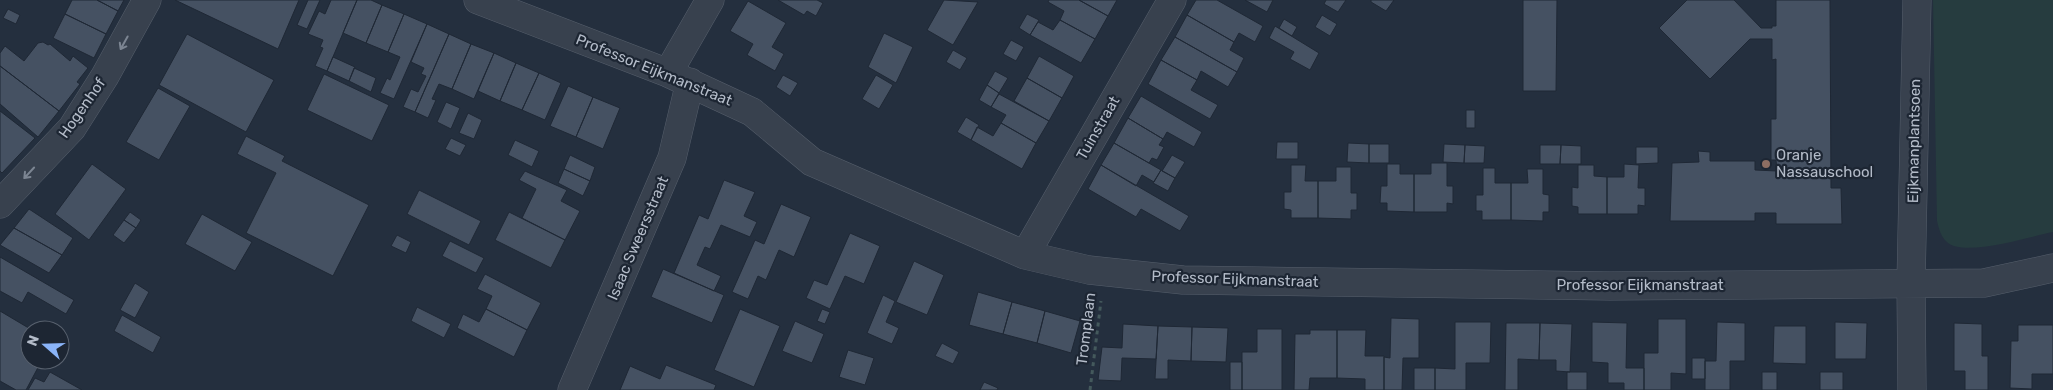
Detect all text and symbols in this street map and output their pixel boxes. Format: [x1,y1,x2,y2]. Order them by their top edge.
street label: Professor Eijkmanstraat [573,30,735,110]
one-way arrow [119,35,129,50]
street label: Hogenhof [55,74,109,142]
street label: Eijkmanplantsoen [1904,79,1924,203]
street label: Tuinstraat [1073,93,1124,163]
place label: Oranje Nassauschool [1776,146,1873,181]
marker: Oranje Nassauschool [1760,158,1772,170]
one-way arrow [23,167,35,180]
street label: Isaac Sweersstraat [604,173,672,303]
street label: Professor Eijkmanstraat [1151,267,1319,291]
street label: Professor Eijkmanstraat [1556,276,1724,294]
street label: Tromplaan [1073,292,1099,366]
north arrow [20,320,70,370]
text: N [24,333,43,348]

